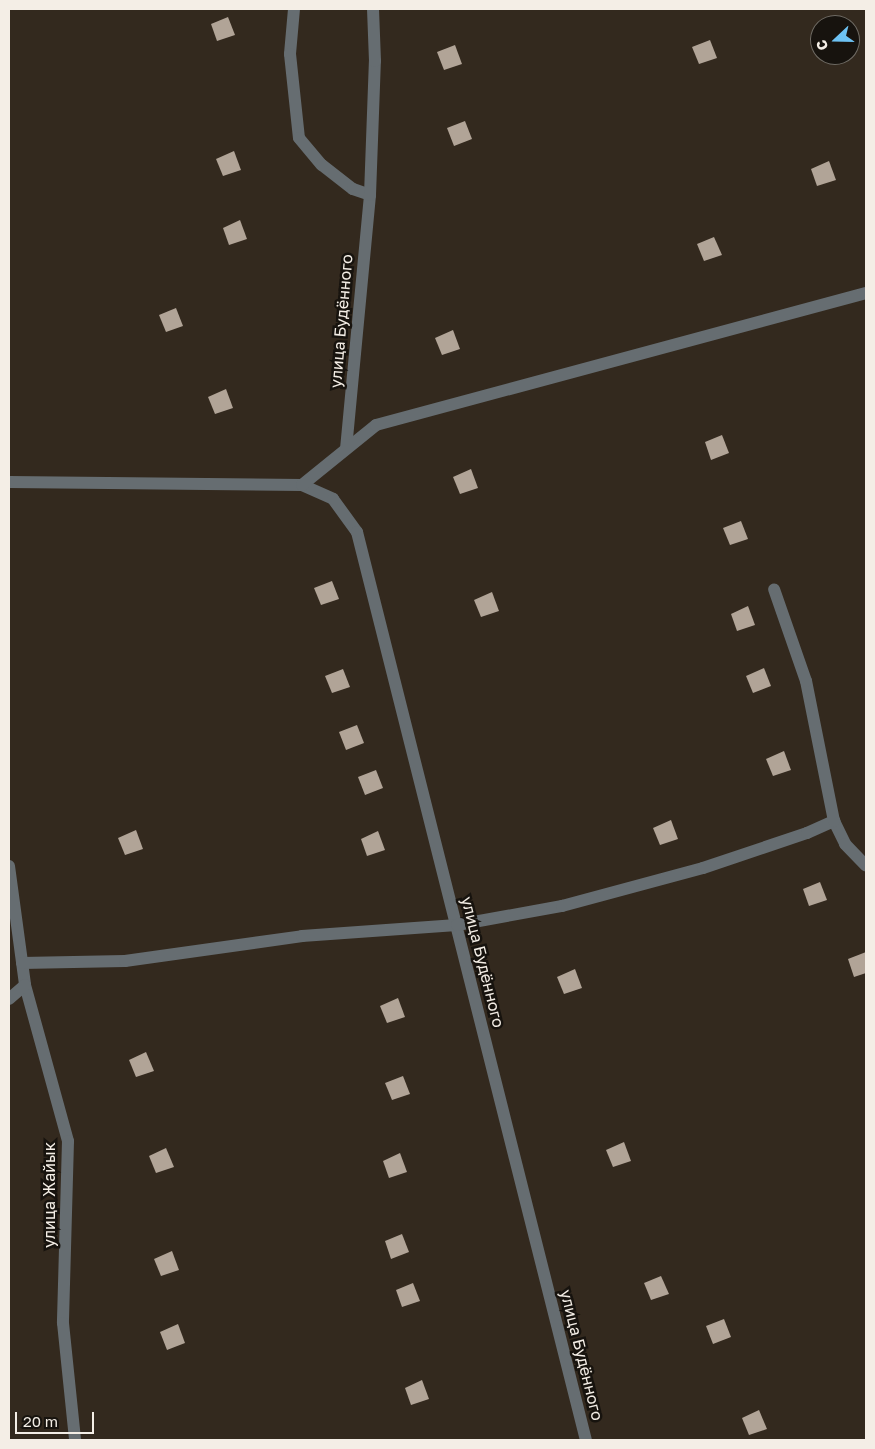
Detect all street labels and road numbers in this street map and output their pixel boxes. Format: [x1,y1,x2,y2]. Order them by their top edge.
street label: улица Будённого [326,253,356,389]
street label: улица Будённого [457,894,509,1030]
street label: улица Жайык [39,1142,59,1248]
street label: улица Будённого [556,1287,608,1423]

